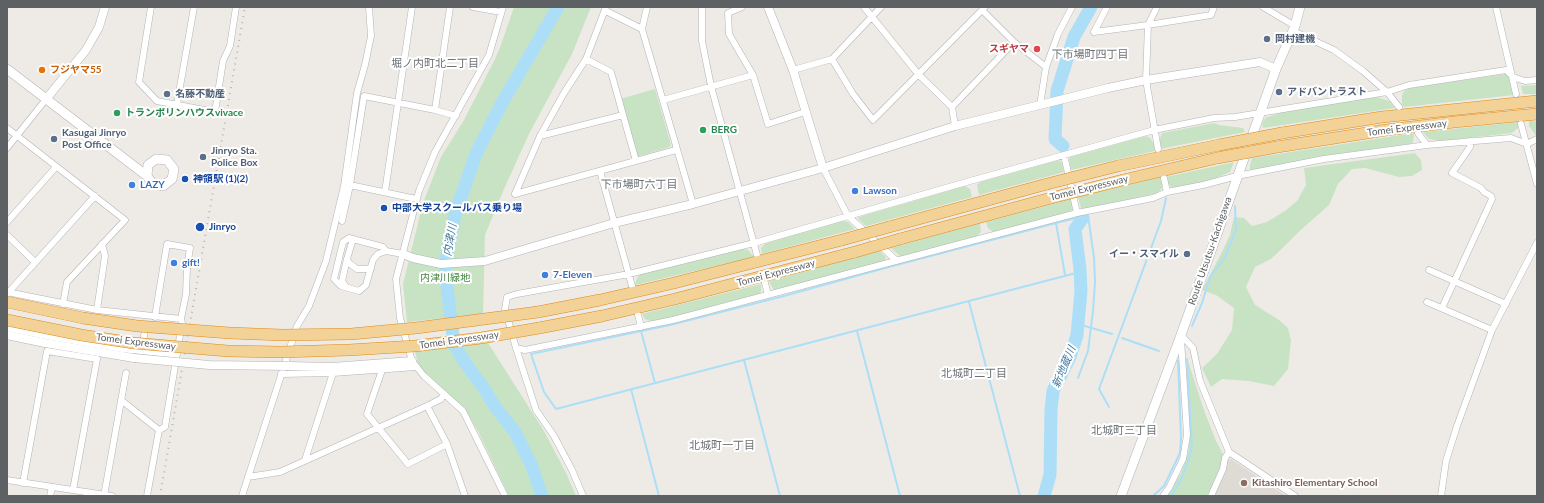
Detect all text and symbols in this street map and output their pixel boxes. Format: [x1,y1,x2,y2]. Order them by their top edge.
place label: 岡村建機 [1275,33,1315,45]
marker: 岡村建機 [1262,34,1272,44]
place label: スギヤマ [989,43,1029,55]
marker: スギヤマ [1032,44,1042,54]
district label: 下市場町四丁目 [1052,47,1128,61]
district label: 堀ノ内町北二丁目 [391,56,479,70]
place label: フジヤマ55 [50,64,102,76]
marker: フジヤマ55 [37,65,47,75]
place label: アドバントラスト [1287,86,1367,98]
marker: アドバントラスト [1274,87,1284,97]
place label: 名藤不動産 [175,88,225,100]
marker: 名藤不動産 [162,89,172,99]
place label: トランポリンハウスvivace [125,107,243,119]
marker: トランポリンハウスvivace [112,108,122,118]
street label: Tomei Expressway [1366,117,1448,139]
place label: BERG [711,124,737,136]
marker: BERG [698,125,708,135]
place label: Kasugai Jinryo Post Office [62,127,126,150]
marker: Kasugai Jinryo Post Office [49,134,59,144]
place label: Jinryo Sta. Police Box [211,145,257,168]
marker: Jinryo Sta. Police Box [198,152,208,162]
street label: Tomei Expressway [1049,172,1129,204]
place label: 神領駅 (1)(2) [193,173,248,185]
marker: 神領駅 (1)(2) [180,174,190,184]
district label: 下市場町六丁目 [601,177,677,191]
place label: LAZY [140,179,165,191]
marker: LAZY [127,180,137,190]
place label: Lawson [863,185,897,197]
marker: Lawson [850,186,860,196]
street label: Route Utsutsu-Kachigawa [1186,195,1234,307]
place label: 中部大学スクールバス乗り場 [392,202,522,214]
marker: 中部大学スクールバス乗り場 [379,203,389,213]
marker: Jinryo [194,221,206,233]
place label: Jinryo [209,221,236,233]
water label: 内津川 [441,223,459,257]
place label: イー・スマイル [1109,248,1179,260]
marker: イー・スマイル [1182,249,1192,259]
place label: gift! [182,257,200,269]
street label: Tomei Expressway [736,257,816,289]
marker: gift! [169,258,179,268]
place label: 7-Eleven [553,269,592,281]
marker: 7-Eleven [540,270,550,280]
park label: 内津川緑地 [420,272,470,284]
street label: Tomei Expressway [418,328,500,352]
street label: Tomei Expressway [95,331,177,353]
water label: 新地蔵川 [1049,344,1079,390]
district label: 北城町二丁目 [941,366,1007,380]
district label: 北城町三丁目 [1091,423,1157,437]
district label: 北城町一丁目 [689,438,755,452]
place label: Kitashiro Elementary School [1252,477,1377,489]
marker: Kitashiro Elementary School [1239,478,1249,488]

